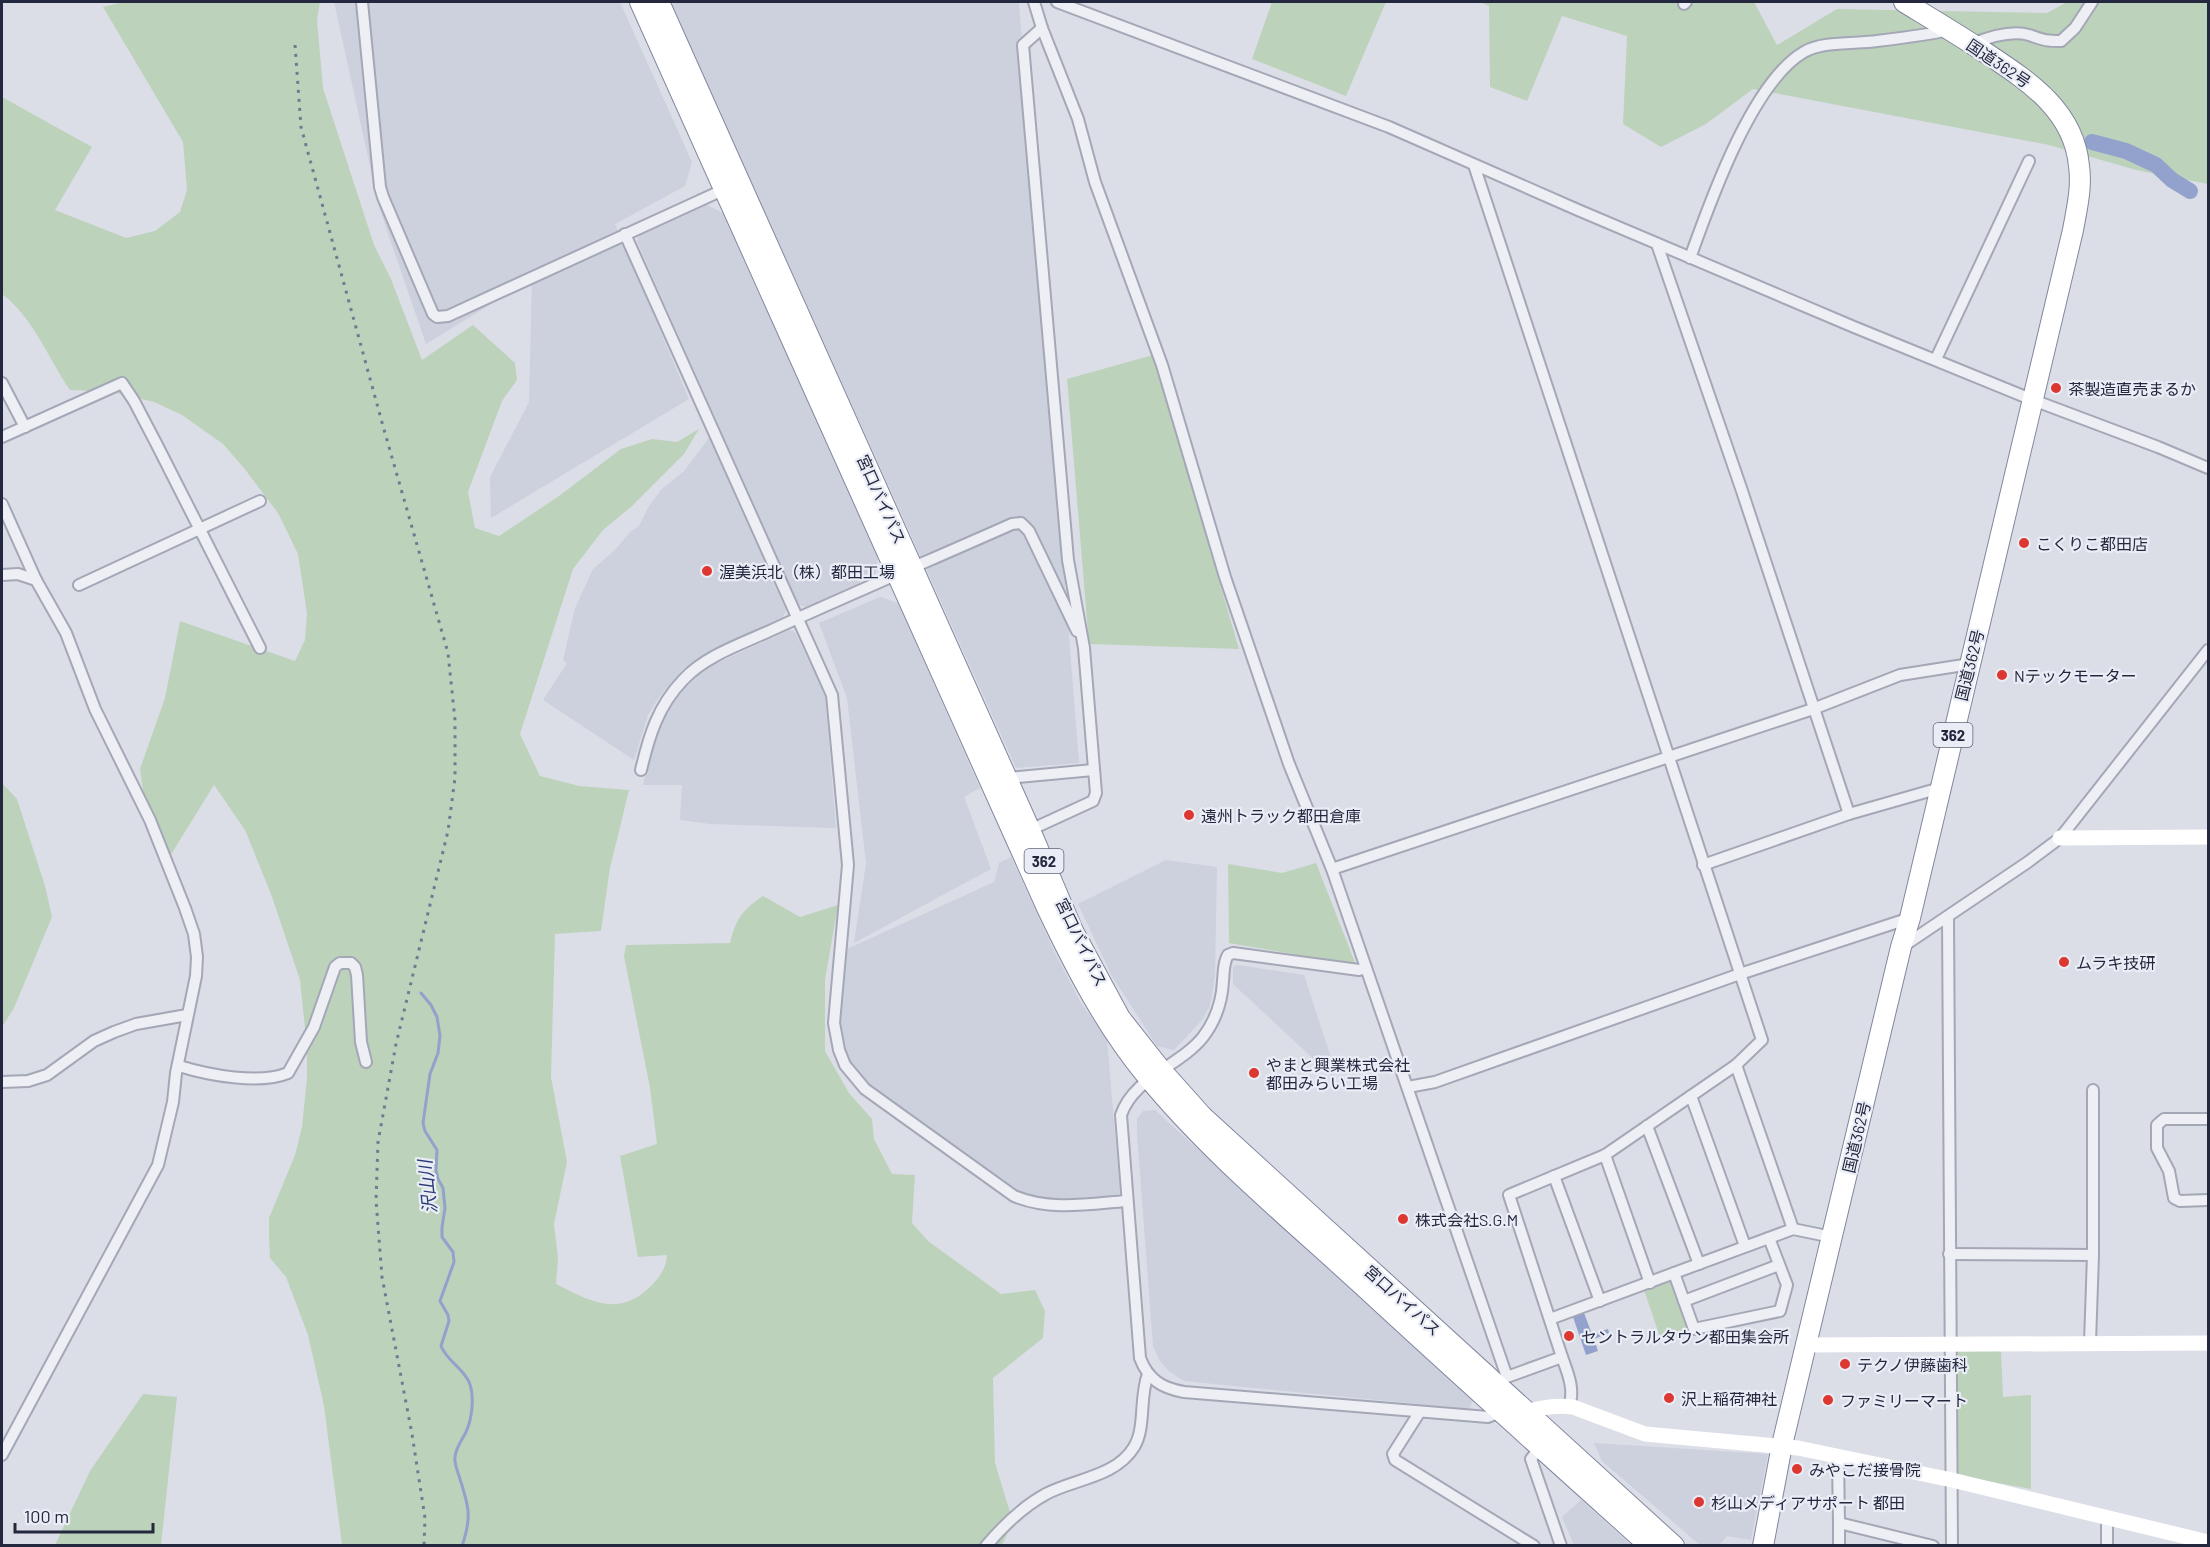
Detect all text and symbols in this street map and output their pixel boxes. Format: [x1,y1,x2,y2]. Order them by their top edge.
street label: 国道362号 [1963,35,2035,91]
place label: 茶製造直売まるか [2068,379,2196,398]
marker: 茶製造直売まるか [2049,381,2063,395]
street label: 宮口バイパス [854,451,910,547]
place label: こくりこ都田店 [2036,534,2148,553]
marker: こくりこ都田店 [2017,536,2031,550]
place label: 渥美浜北（株）都田工場 [719,562,895,581]
marker: 渥美浜北（株）都田工場 [700,564,714,578]
street label: 国道362号 [1951,627,1987,703]
place label: Nテックモーター [2014,666,2137,685]
marker: Nテックモーター [1995,668,2009,682]
road number: 362 [1934,723,1972,747]
place label: 遠州トラック都田倉庫 [1201,806,1361,825]
marker: 遠州トラック都田倉庫 [1182,808,1196,822]
road number: 362 [1024,849,1064,873]
street label: 宮口バイパス [1052,895,1112,989]
place label: ムラキ技研 [2076,953,2155,972]
marker: ムラキ技研 [2057,955,2071,969]
place label: やまと興業株式会社 都田みらい工場 [1266,1055,1410,1092]
marker: やまと興業株式会社 都田みらい工場 [1247,1066,1261,1080]
street label: 国道362号 [1839,1099,1873,1175]
water label: 沢山川 [413,1157,441,1215]
place label: 株式会社S.G.M [1415,1210,1518,1229]
marker: 株式会社S.G.M [1396,1212,1410,1226]
street label: 宮口バイパス [1361,1261,1445,1339]
place label: セントラルタウン都田集会所 [1581,1327,1789,1346]
marker: セントラルタウン都田集会所 [1562,1329,1576,1343]
place label: テクノ伊藤歯科 [1857,1355,1968,1374]
marker: テクノ伊藤歯科 [1838,1357,1852,1371]
place label: 沢上稲荷神社 [1681,1389,1777,1408]
marker: 沢上稲荷神社 [1662,1391,1676,1405]
place label: ファミリーマート [1840,1391,1968,1410]
marker: ファミリーマート [1821,1393,1835,1407]
place label: みやこだ接骨院 [1809,1460,1921,1479]
marker: みやこだ接骨院 [1790,1462,1804,1476]
place label: 杉山メディアサポート 都田 [1711,1493,1905,1512]
marker: 杉山メディアサポート 都田 [1692,1495,1706,1509]
scale bar [15,1496,153,1534]
text: 100 m [24,1505,69,1527]

